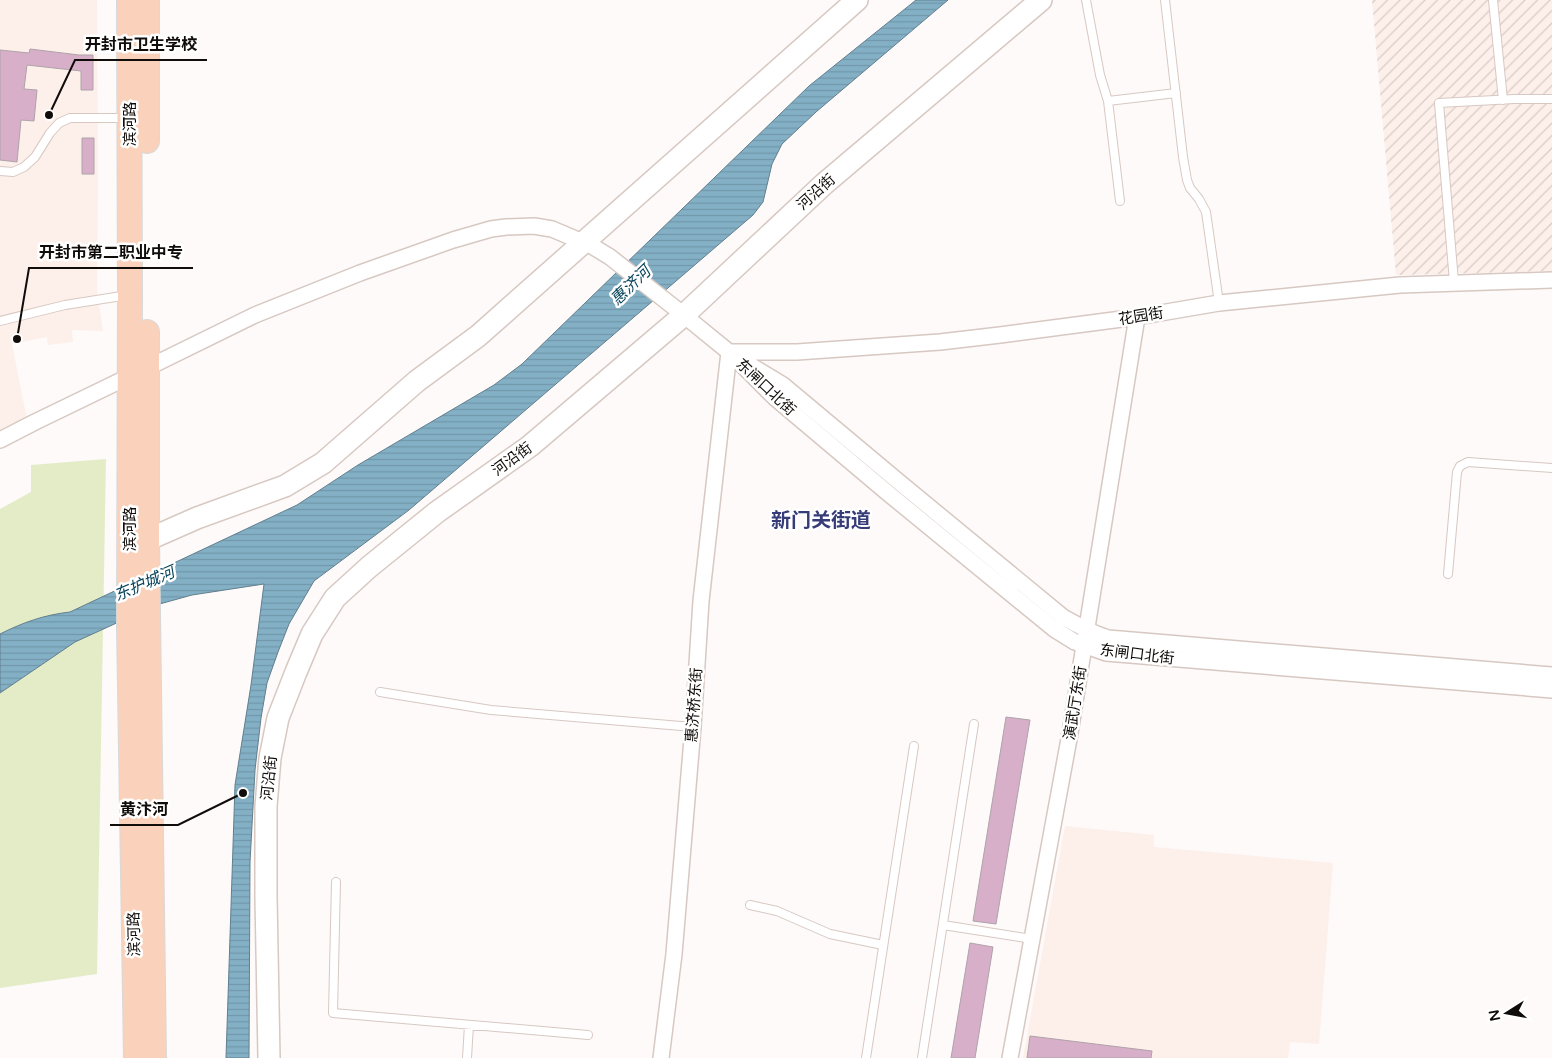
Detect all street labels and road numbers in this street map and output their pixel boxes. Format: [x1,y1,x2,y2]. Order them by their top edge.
street label: 滨河路 [121,101,139,147]
street label: 河沿街 [793,170,839,214]
street label: 花园街 [1117,304,1165,328]
street label: 东闸口北街 [732,355,800,419]
street label: 河沿街 [489,438,535,480]
street label: 滨河路 [121,506,139,552]
street label: 东闸口北街 [1099,640,1175,668]
street label: 演武厅东街 [1060,665,1090,741]
street label: 惠济桥东街 [682,667,706,743]
street label: 河沿街 [258,755,280,801]
street label: 滨河路 [125,911,143,957]

